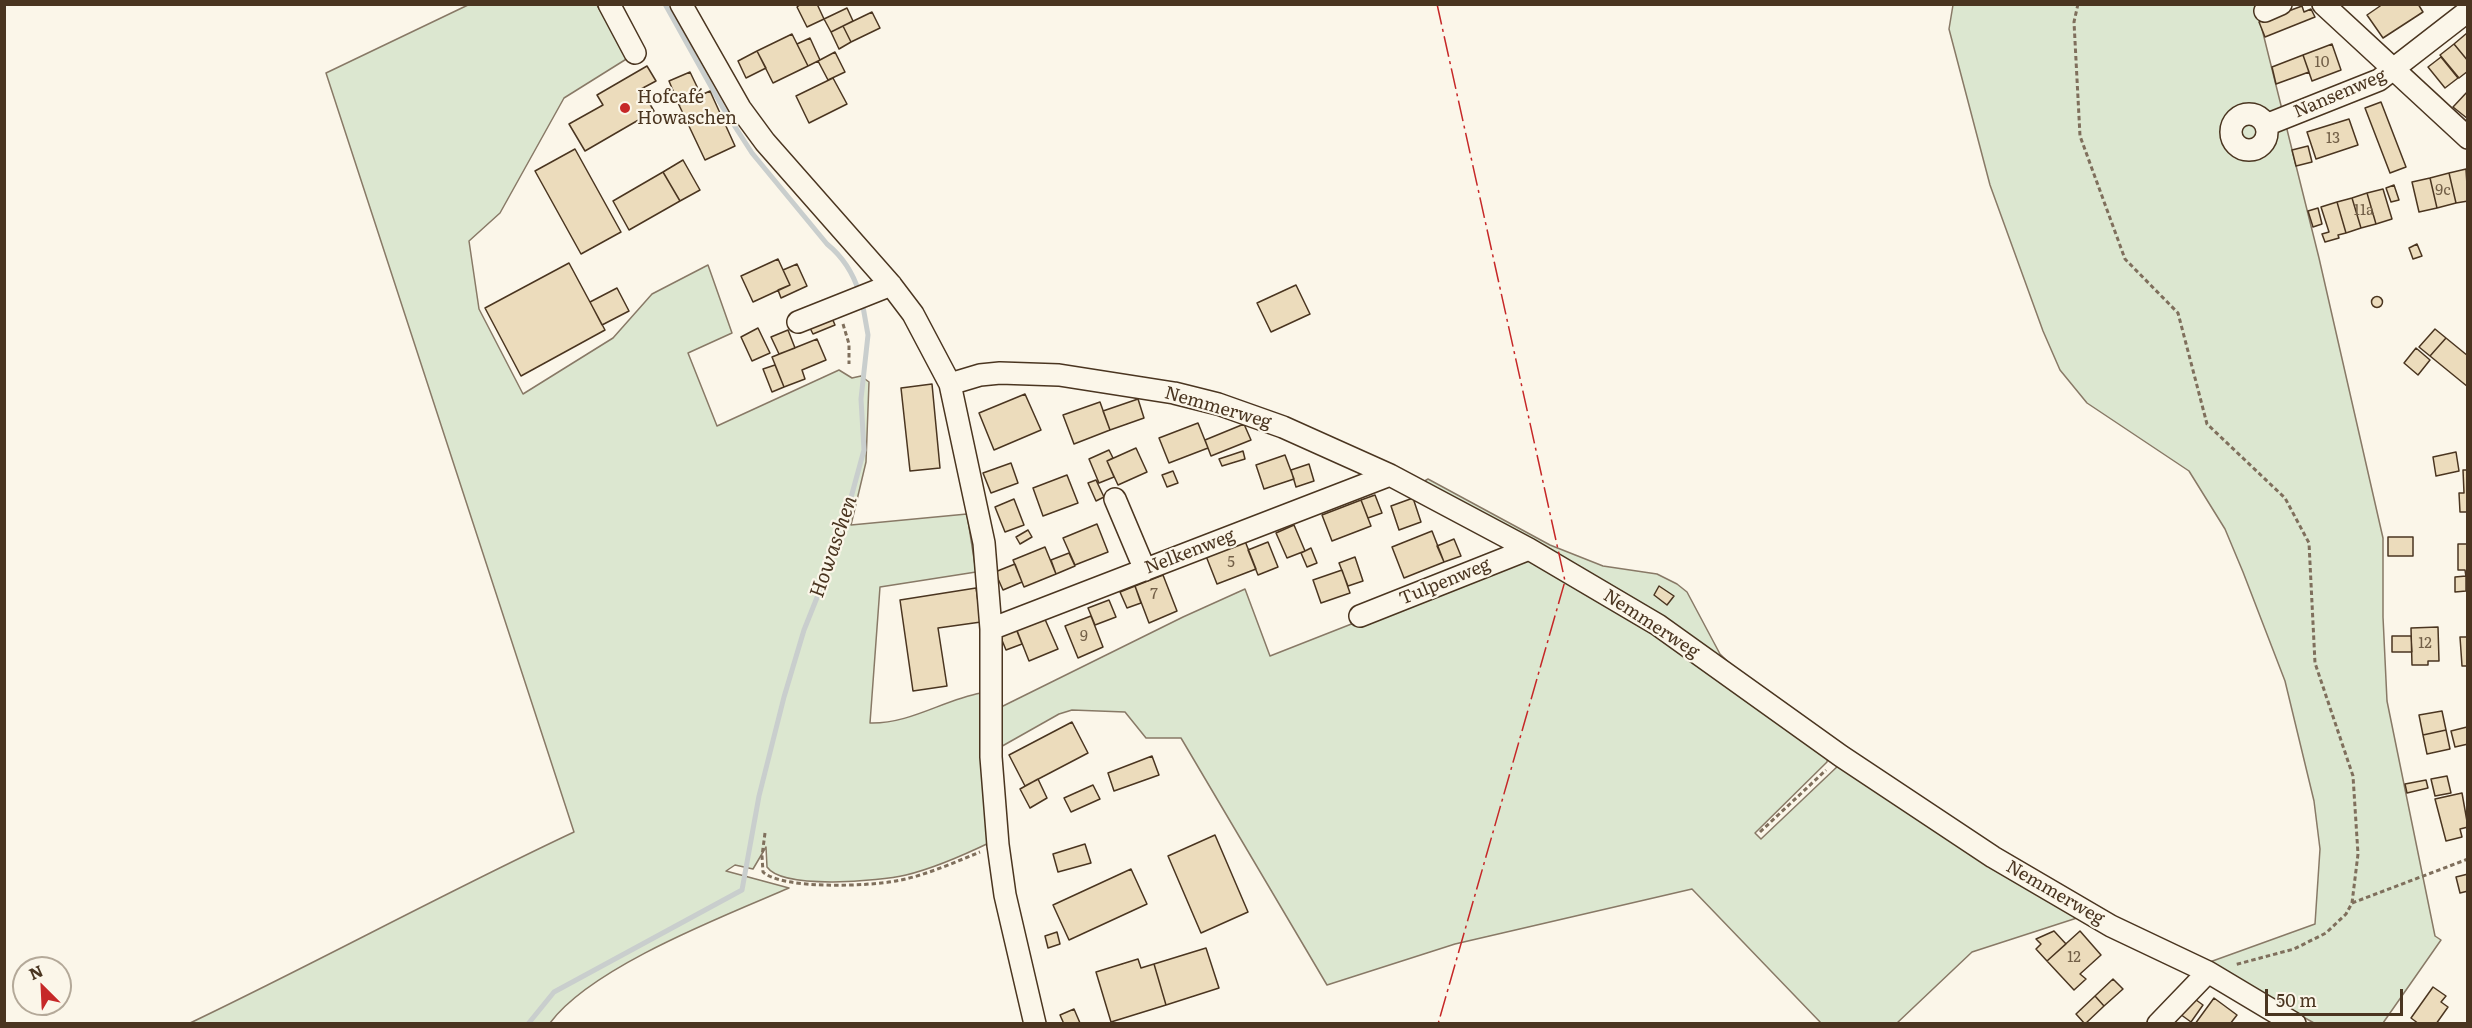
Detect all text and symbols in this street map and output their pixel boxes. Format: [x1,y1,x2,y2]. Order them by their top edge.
house number: 10 [2315,54,2329,72]
street label: Nansenweg [2290,65,2390,123]
place label: Hofcafé Howaschen [637,87,737,130]
marker: Hofcafé Howaschen [618,101,632,115]
house number: 13 [2326,130,2340,148]
house number: 9c [2435,182,2451,200]
house number: 11a [2354,202,2374,220]
street label: Nemmerweg [1162,382,1274,434]
water label: Howaschen [805,493,863,601]
street label: Nelkenweg [1142,525,1238,579]
house number: 5 [1227,554,1235,572]
street label: Tulpenweg [1396,554,1494,610]
street label: Nemmerweg [1599,585,1703,663]
house number: 7 [1150,586,1158,604]
house number: 9 [1080,628,1088,646]
house number: 12 [2418,635,2432,653]
street label: Nemmerweg [2002,856,2108,930]
house number: 12 [2067,949,2081,967]
north arrow [12,956,72,1016]
text: N [24,958,47,985]
scale bar [2268,977,2406,1015]
text: 50 m [2276,986,2317,1013]

